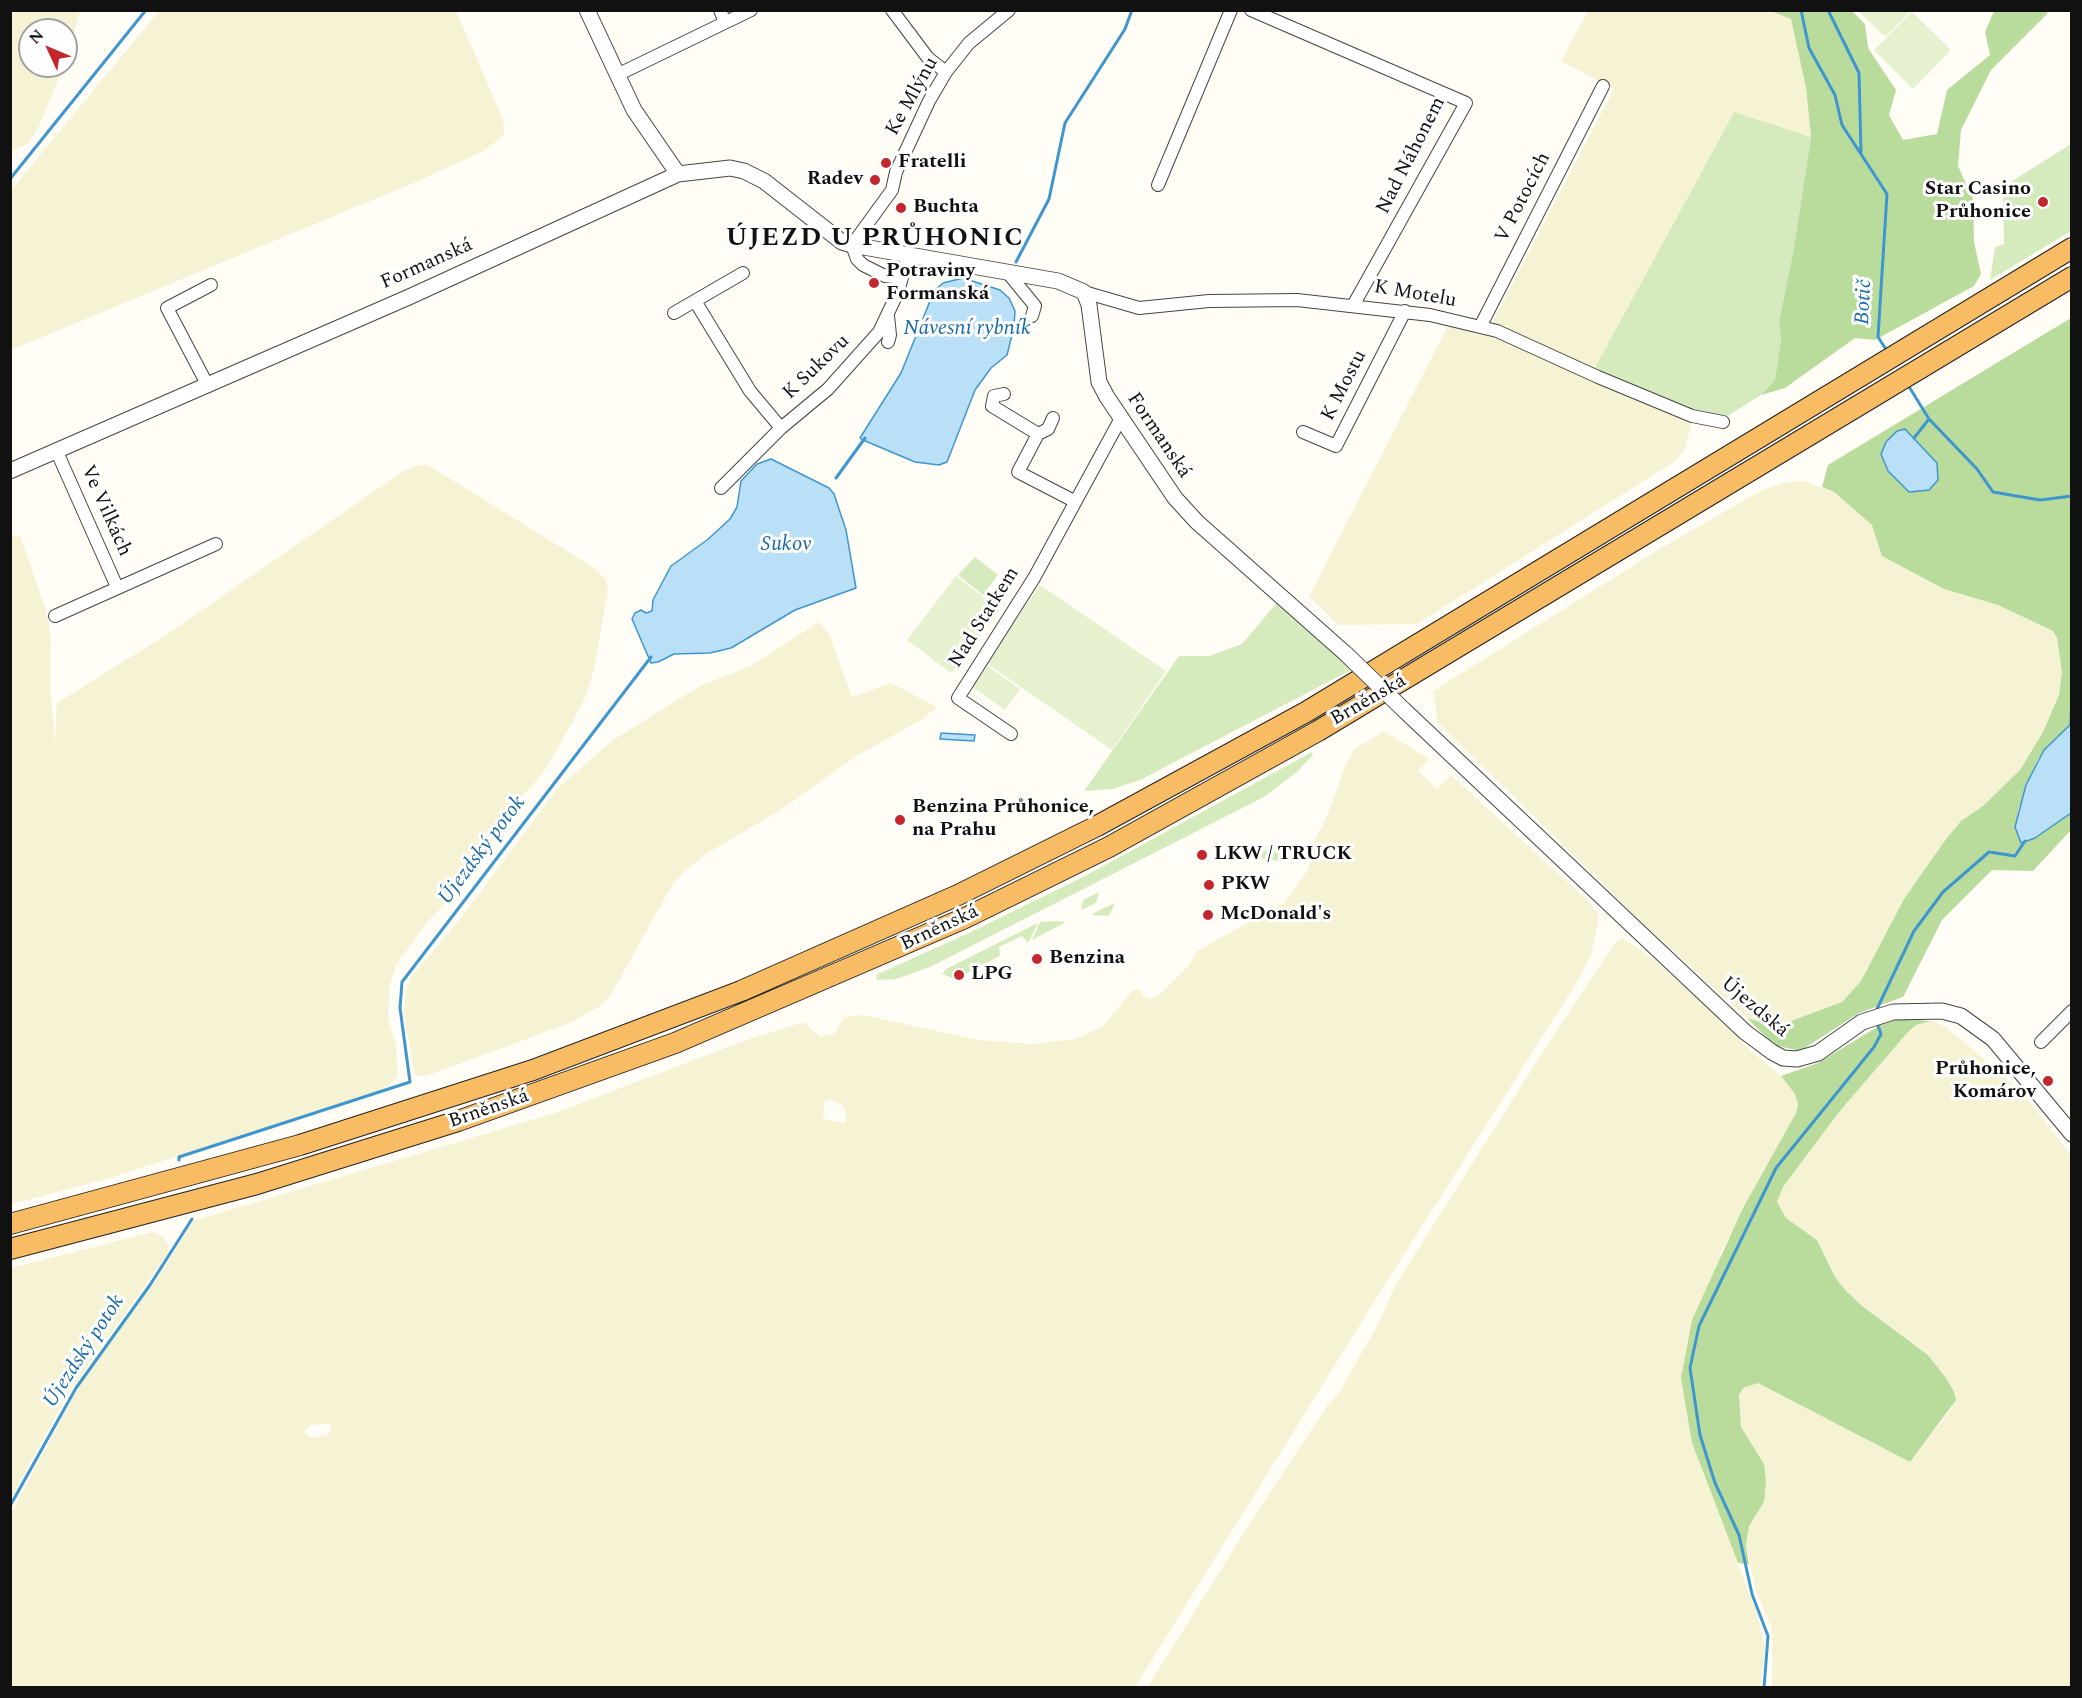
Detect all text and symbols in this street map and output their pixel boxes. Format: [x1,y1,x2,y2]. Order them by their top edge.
north arrow [18,18,78,78]
text: N [23,24,50,50]
street label: Ke Mlýnu [882,53,944,141]
street label: Nad Náhonem [1372,93,1452,219]
street label: V Potocích [1491,149,1557,247]
place label: Fratelli [898,151,966,175]
marker: Fratelli [879,156,893,170]
place label: Radev [807,168,863,192]
marker: Radev [868,173,882,187]
place label: Star Casino Průhonice [1925,178,2031,225]
marker: Star Casino Průhonice [2036,195,2050,209]
place label: Buchta [913,196,979,220]
marker: Buchta [894,201,908,215]
district label: ÚJEZD U PRŮHONIC [726,224,1024,256]
street label: Formanská [377,234,477,296]
place label: Potraviny Formanská [886,260,989,307]
marker: Potraviny Formanská [867,276,881,290]
street label: K Motelu [1372,276,1458,314]
water label: Botič [1851,279,1879,325]
water label: Návesní rybník [903,317,1031,343]
street label: K Sukovu [779,330,855,406]
street label: K Mostu [1317,347,1373,425]
street label: Formanská [1121,389,1195,483]
street label: Ve Vilkách [74,462,136,560]
water label: Sukov [761,533,811,559]
street label: Nad Statkem [945,563,1025,673]
street label: Brněnská [1327,670,1411,732]
water label: Újezdský potok [434,791,532,911]
place label: Benzina Průhonice, na Prahu [912,796,1094,843]
marker: Benzina Průhonice, na Prahu [893,813,907,827]
place label: LKW / TRUCK [1214,843,1352,867]
marker: LKW / TRUCK [1195,848,1209,862]
place label: PKW [1221,873,1270,897]
marker: PKW [1202,878,1216,892]
street label: Brněnská [897,901,983,957]
place label: McDonald's [1220,903,1331,927]
marker: McDonald's [1201,908,1215,922]
place label: Benzina [1049,947,1125,971]
marker: Benzina [1030,952,1044,966]
place label: LPG [971,963,1013,987]
marker: LPG [952,968,966,982]
street label: Újezdská [1715,973,1793,1043]
place label: Průhonice, Komárov [1935,1058,2036,1105]
marker: Průhonice, Komárov [2041,1074,2055,1088]
street label: Brněnská [446,1085,532,1135]
water label: Újezdský potok [39,1291,131,1413]

